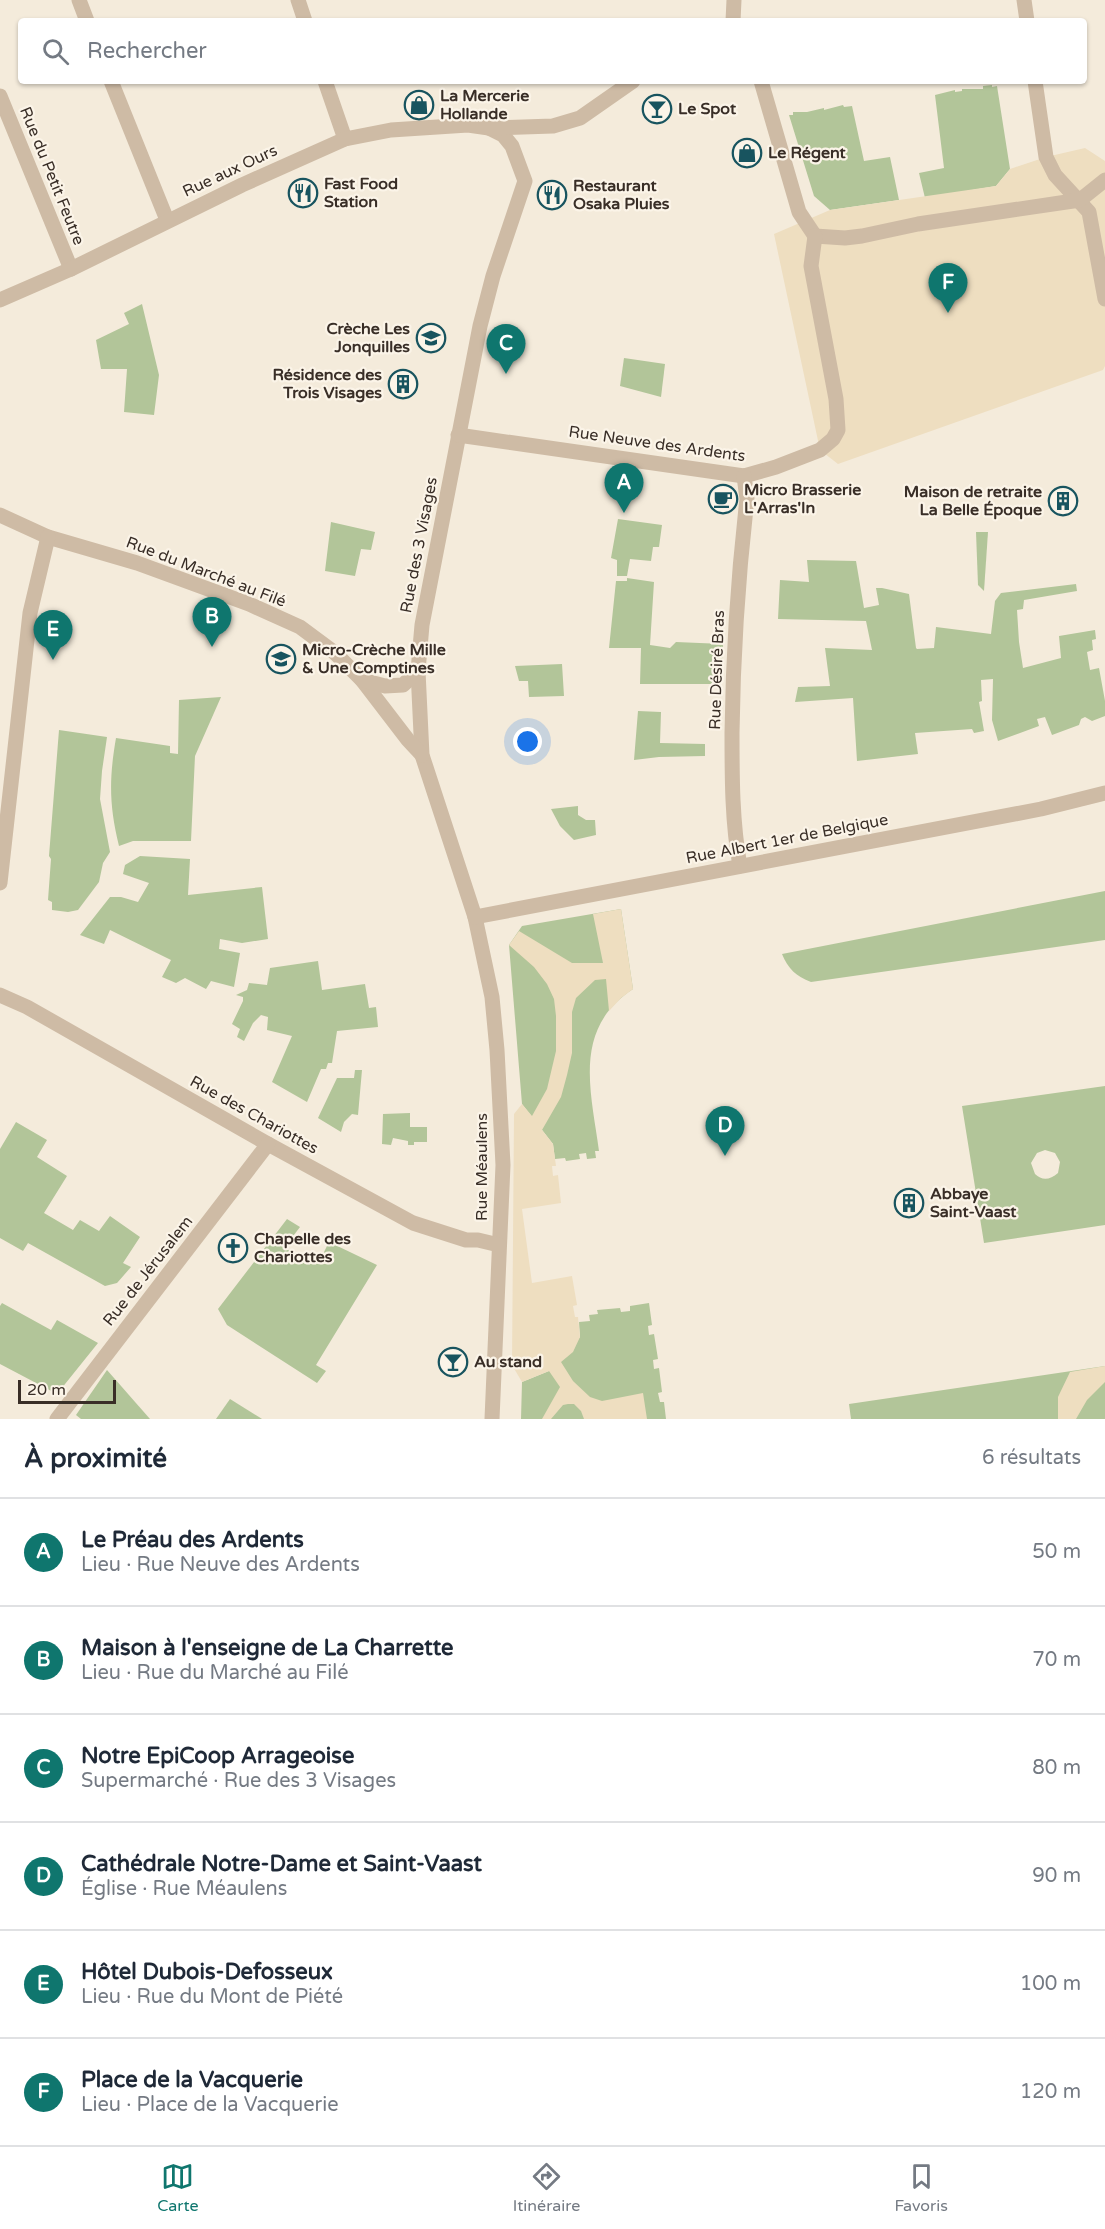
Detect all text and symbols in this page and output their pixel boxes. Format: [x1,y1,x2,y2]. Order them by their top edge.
search box [18,18,1087,84]
icon: search [39,35,72,68]
text: Rechercher [87,38,207,64]
place label: La Mercerie Hollande [440,86,529,124]
shop icon: La Mercerie Hollande [403,89,435,121]
bar icon: Le Spot [641,93,673,125]
place label: Le Spot [678,99,737,119]
street label: Rue du Petit Feutre [15,104,89,248]
shop icon: Le Régent [731,137,763,169]
street label: Rue aux Ours [180,140,280,202]
place label: Le Régent [768,143,847,163]
place label: Fast Food Station [324,174,398,212]
place label: Restaurant Osaka Pluies [573,176,670,214]
restaurant icon: Fast Food Station [287,177,319,209]
restaurant icon: Restaurant Osaka Pluies [536,179,568,211]
pin: F [928,264,968,313]
place label: Crèche Les Jonquilles [327,319,410,357]
school or university icon: Crèche Les Jonquilles [415,322,447,354]
pin: C [486,324,526,374]
place label: Résidence des Trois Visages [272,365,382,403]
building icon: Résidence des Trois Visages [387,368,419,400]
street label: Rue Neuve des Ardents [567,422,747,466]
pin: A [604,464,644,513]
street label: Rue des 3 Visages [396,475,442,615]
place label: Micro Brasserie L'Arras'In [744,480,861,518]
place label: Maison de retraite La Belle Époque [904,482,1042,520]
cafe icon: Micro Brasserie L'Arras'In [707,483,739,515]
building icon: Maison de retraite La Belle Époque [1047,485,1079,517]
street label: Rue du Marché au Filé [123,532,289,612]
pin: B [192,598,232,647]
pin: E [34,610,72,660]
street label: Rue Désiré Bras [705,610,729,730]
place label: Micro-Crèche Mille & Une Comptines [302,640,446,678]
school or university icon: Micro-Crèche Mille & Une Comptines [265,643,297,675]
your location [513,727,542,756]
street label: Rue Albert 1er de Belgique [684,810,890,868]
street label: Rue des Chariottes [186,1071,322,1159]
pin: D [706,1106,744,1156]
street label: Rue Méaulens [472,1113,492,1221]
place label: Abbaye Saint-Vaast [930,1184,1017,1222]
building icon: Abbaye Saint-Vaast [893,1187,925,1219]
street label: Rue de Jérusalem [99,1212,197,1330]
place label: Chapelle des Chariottes [254,1229,351,1267]
church icon: Chapelle des Chariottes [217,1232,249,1264]
bar icon: Au stand [437,1346,469,1378]
place label: Au stand [474,1352,542,1372]
scale bar [18,1377,116,1404]
text: 20 m [27,1380,66,1400]
text: À proximité [24,1443,167,1474]
text: 6 résultats [982,1446,1081,1470]
text: Le Préau des Ardents [81,1527,304,1553]
text: A [36,1540,51,1564]
text: 50 m [1032,1540,1081,1564]
text: Lieu · Rue Neuve des Ardents [81,1553,360,1577]
text: Maison à l'enseigne de La Charrette [81,1635,453,1661]
text: B [37,1648,50,1672]
text: 70 m [1032,1648,1081,1672]
text: Lieu · Rue du Marché au Filé [81,1661,349,1685]
text: Notre EpiCoop Arrageoise [81,1743,354,1769]
text: C [37,1756,50,1780]
text: 80 m [1032,1756,1081,1780]
text: Supermarché · Rue des 3 Visages [81,1769,396,1793]
text: Cathédrale Notre-Dame et Saint-Vaast [81,1851,482,1877]
text: D [36,1864,51,1888]
text: 90 m [1032,1864,1081,1888]
text: Église · Rue Méaulens [81,1877,287,1901]
text: Hôtel Dubois-Defosseux [81,1959,333,1985]
text: E [37,1972,50,1996]
text: 100 m [1020,1972,1081,1996]
text: Lieu · Rue du Mont de Piété [81,1985,343,2009]
text: Place de la Vacquerie [81,2067,303,2093]
text: F [37,2080,50,2104]
text: 120 m [1020,2080,1081,2104]
text: Lieu · Place de la Vacquerie [81,2093,338,2117]
tab: Carte [157,2160,198,2216]
tab: Itinéraire [513,2160,580,2216]
tab: Favoris [895,2160,948,2216]

